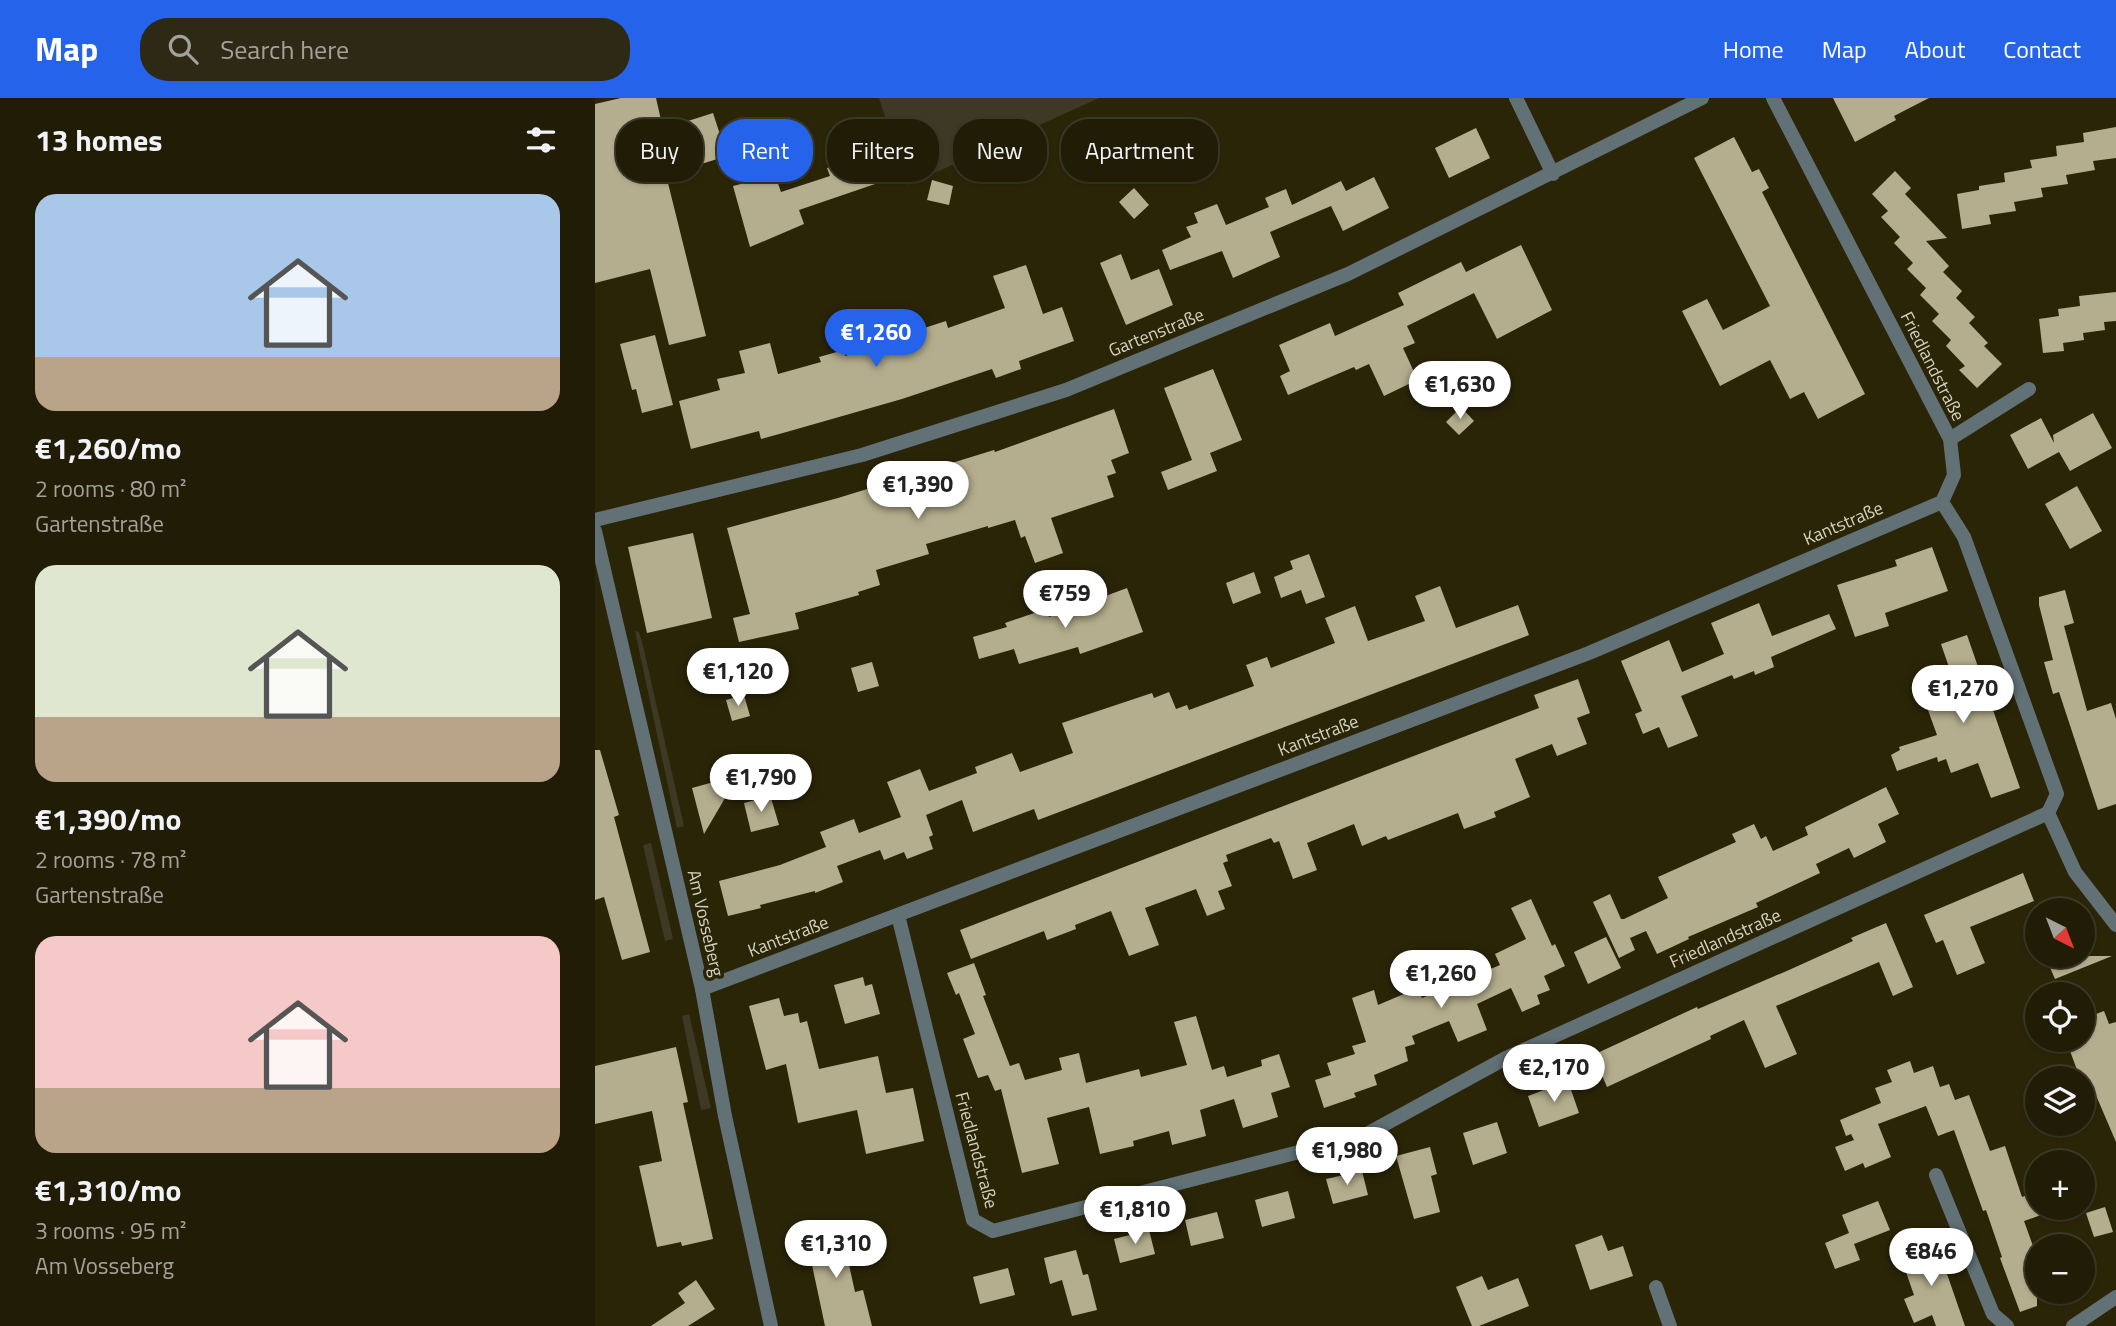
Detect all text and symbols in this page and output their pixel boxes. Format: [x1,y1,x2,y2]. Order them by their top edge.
search box [140,18,630,81]
text: Map [35,24,98,74]
icon: search [164,30,202,68]
text: Search here [220,30,349,69]
text: Home [1723,31,1784,67]
text: Map [1822,31,1867,67]
text: About [1905,31,1965,67]
text: Contact [2003,31,2081,67]
text: 13 homes [35,117,162,163]
chip: Buy [616,119,703,182]
chip: Rent [717,119,813,182]
chip: Filters [827,119,939,182]
chip: New [953,119,1047,182]
chip: Apartment [1061,119,1218,182]
icon: filters [522,121,560,159]
icon: home [235,240,361,366]
street label: Gartenstraße [1104,301,1208,363]
street label: Friedlandstraße [1894,307,1972,425]
pin: €1,260 [819,310,933,369]
text: €1,260 [841,314,911,349]
pin: €1,630 [1403,362,1517,421]
text: €1,630 [1425,366,1495,401]
text: €1,260/mo [35,425,181,471]
pin: €1,390 [861,462,975,521]
text: €1,390 [883,466,953,501]
text: 2 rooms · 80 m² [35,471,186,506]
street label: Kantstraße [1799,494,1887,552]
text: Gartenstraße [35,506,164,541]
pin: €759 [1024,570,1106,630]
text: €759 [1039,575,1091,610]
icon: home [235,611,361,737]
pin: €1,120 [681,648,795,708]
text: €1,120 [703,653,773,688]
pin: €1,270 [1906,666,2020,725]
text: €1,270 [1928,670,1998,705]
street label: Kantstraße [1274,707,1362,763]
pin: €1,790 [704,754,818,814]
text: €1,790 [726,759,796,794]
text: €1,390/mo [35,796,181,842]
text: 2 rooms · 78 m² [35,842,186,877]
street label: Am Vosseberg [681,867,731,979]
text: Gartenstraße [35,877,164,912]
north arrow [2025,898,2095,968]
map controls [2025,898,2095,1304]
street label: Friedlandstraße [1665,901,1785,975]
street label: Kantstraße [744,908,832,964]
pin: €1,260 [1384,950,1498,1010]
text: €1,260 [1406,955,1476,990]
icon: home [235,982,361,1108]
button: locate [2025,982,2095,1052]
pin: €2,170 [1497,1044,1611,1104]
text: €2,170 [1519,1049,1589,1084]
button: layers [2025,1066,2095,1136]
street label: Friedlandstraße [948,1089,1006,1211]
pin: €1,980 [1290,1128,1404,1187]
text: €1,980 [1312,1132,1382,1167]
button: + [2025,1150,2095,1220]
text: €1,310/mo [35,1167,181,1213]
pin: €1,810 [1078,1186,1192,1246]
text: €1,810 [1100,1191,1170,1226]
text: 3 rooms · 95 m² [35,1213,186,1248]
pin: €1,310 [779,1220,893,1280]
text: €1,310 [801,1225,871,1260]
pin: €846 [1890,1228,1972,1288]
text: €846 [1905,1233,1957,1268]
button: − [2025,1234,2095,1304]
text: Am Vosseberg [35,1248,174,1283]

